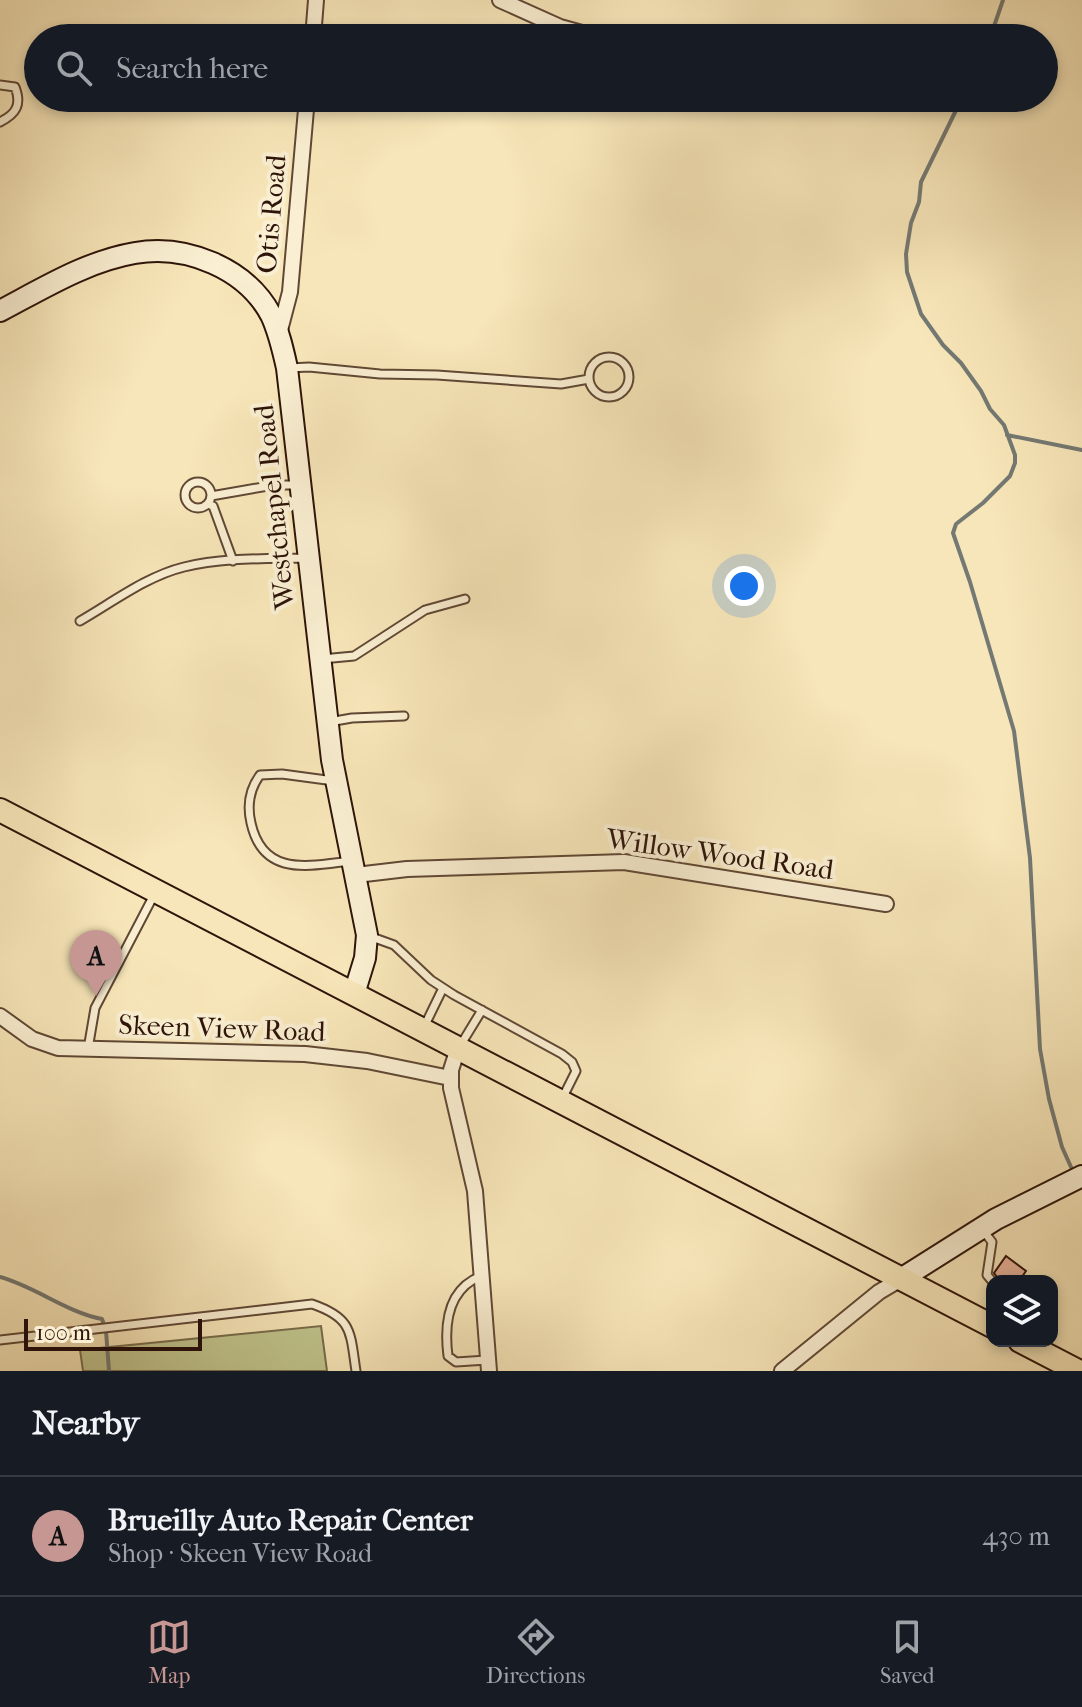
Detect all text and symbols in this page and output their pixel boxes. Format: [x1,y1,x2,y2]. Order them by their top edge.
search box [24,24,1058,112]
icon: search [52,46,96,90]
text: Search here [116,51,268,86]
street label: Otis Road [249,152,293,275]
street label: Westchapel Road [247,402,301,612]
your location [724,566,764,606]
street label: Willow Wood Road [603,822,836,886]
pin: A [70,930,122,996]
street label: Skeen View Road [118,1008,327,1048]
map controls [986,1275,1058,1347]
button: layers [986,1275,1058,1347]
scale bar [24,1315,202,1351]
text: 100 m [36,1320,91,1346]
text: Nearby [32,1403,139,1443]
text: Brueilly Auto Repair Center [108,1503,473,1538]
text: A [50,1521,66,1552]
text: 430 m [982,1521,1050,1552]
text: Shop · Skeen View Road [108,1538,372,1569]
tab: Map [147,1615,191,1689]
tab: Directions [486,1615,585,1689]
tab: Saved [880,1615,935,1689]

